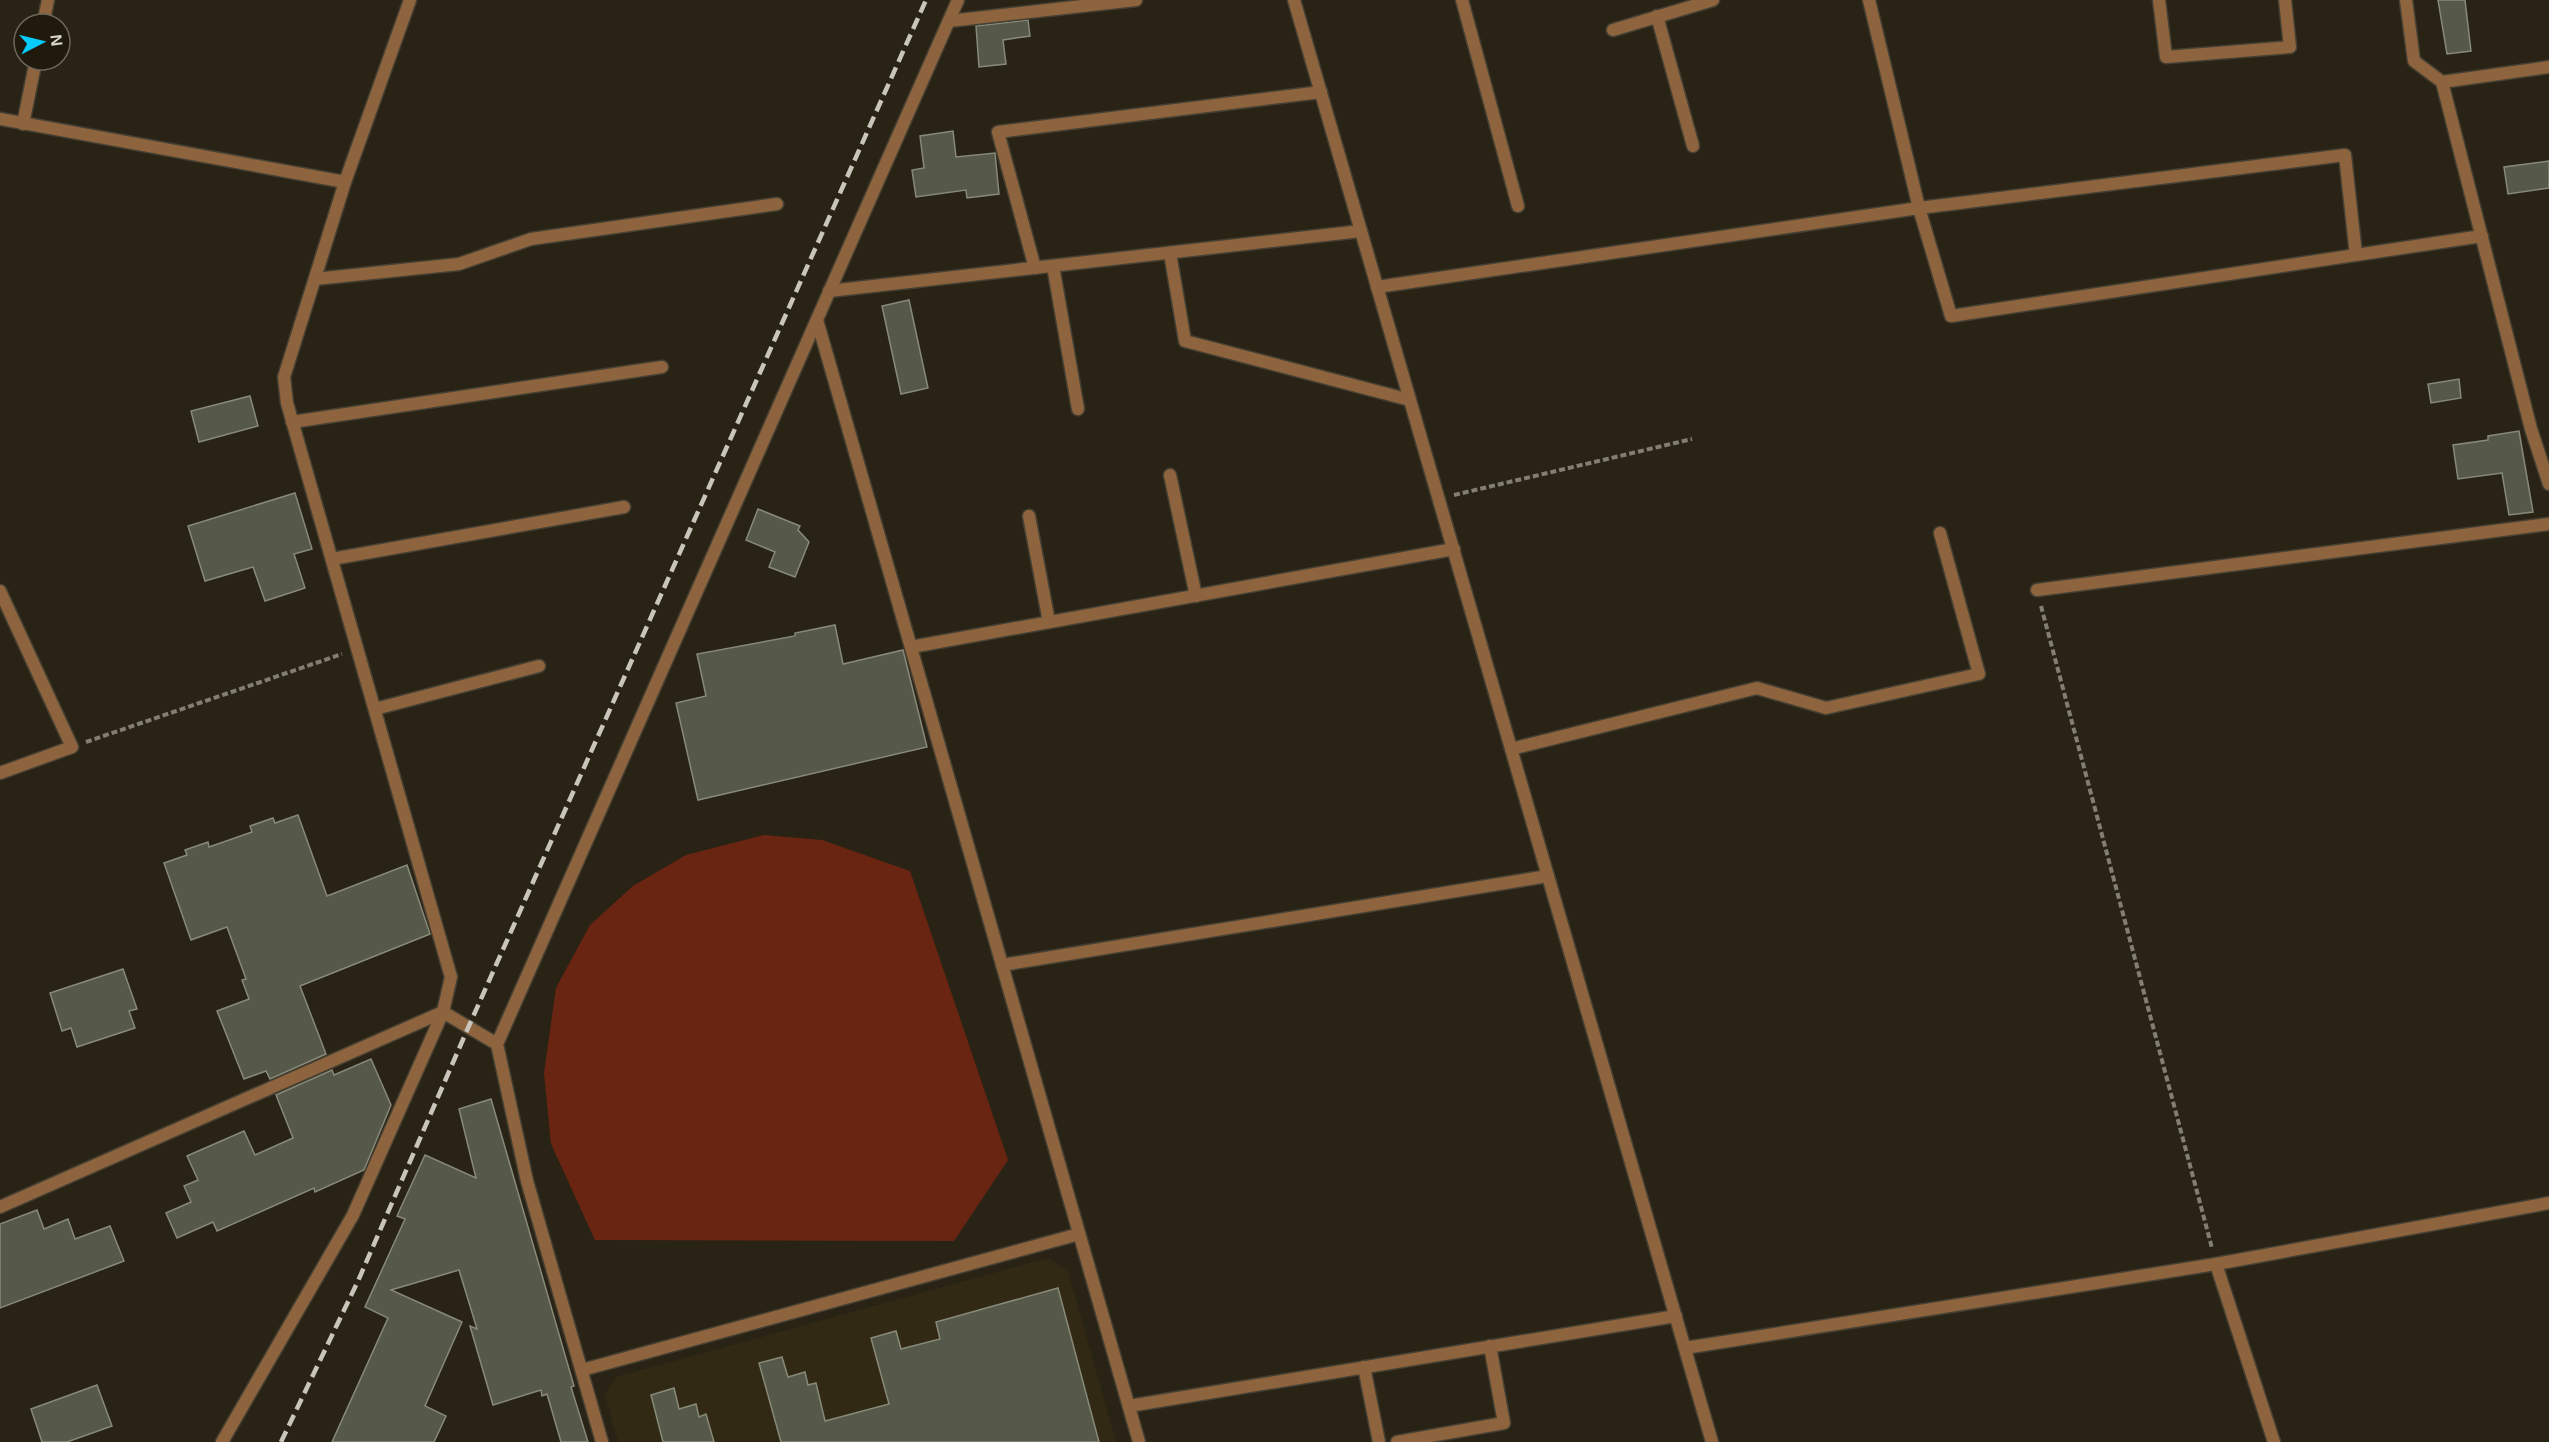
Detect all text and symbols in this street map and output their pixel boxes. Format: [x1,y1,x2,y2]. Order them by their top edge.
north arrow [12,12,72,72]
text: N [47,33,66,47]

